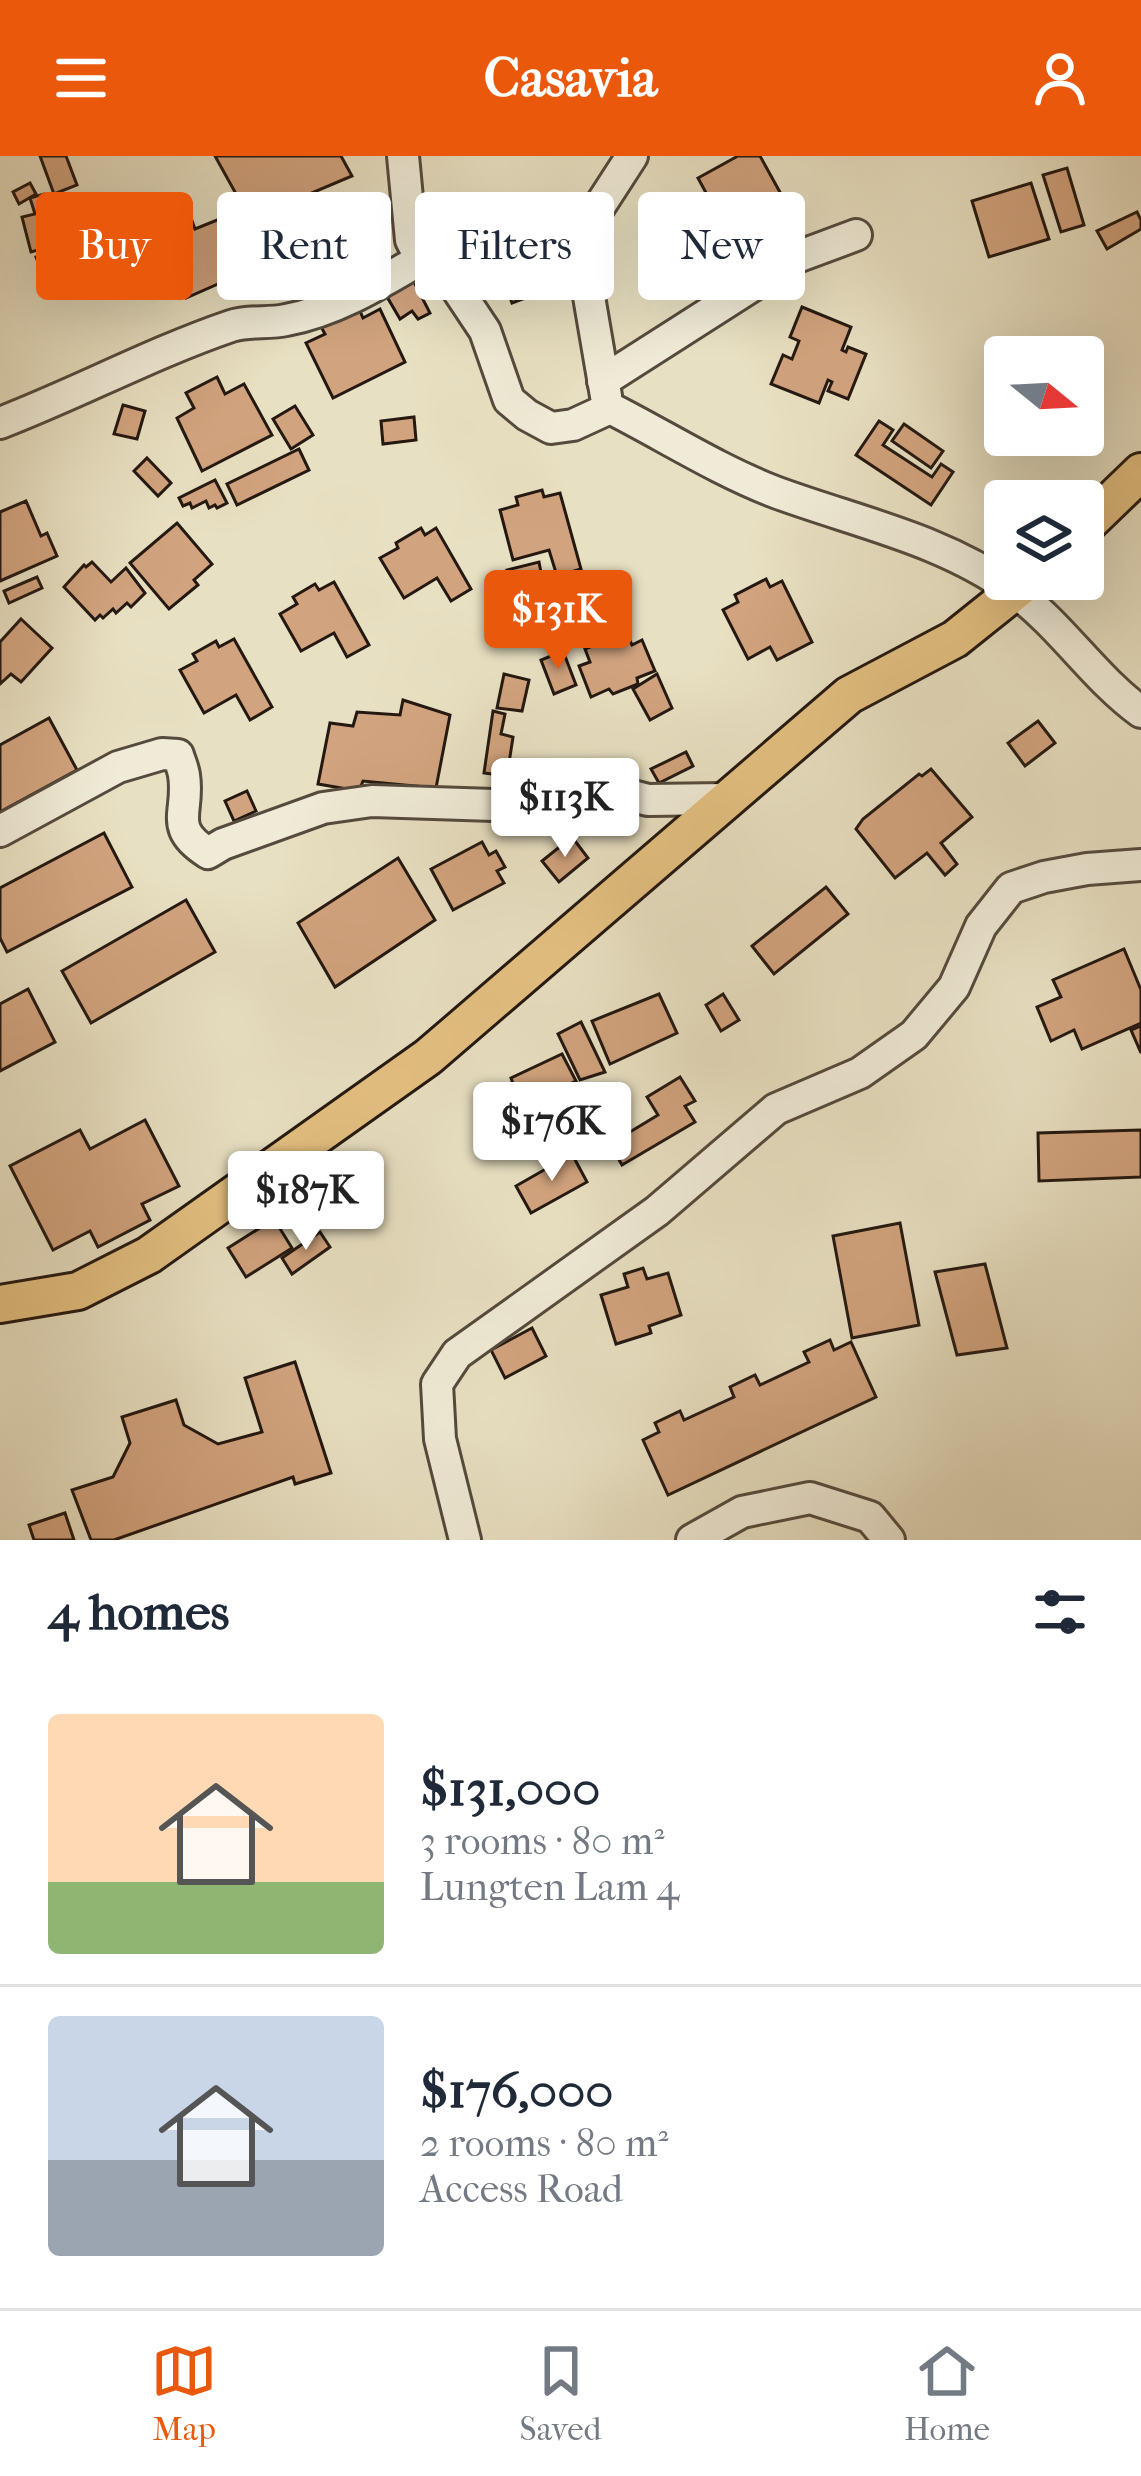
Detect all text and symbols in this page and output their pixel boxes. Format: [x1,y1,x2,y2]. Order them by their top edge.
icon: menu [48,45,114,111]
icon: person [1027,45,1093,111]
text: Casavia [484,47,657,110]
chip: Buy [36,192,193,300]
chip: Rent [217,192,391,300]
chip: Filters [415,192,614,300]
chip: New [638,192,805,300]
north arrow [984,336,1104,456]
map controls [984,336,1104,600]
button: layers [984,480,1104,600]
pin: $131K [474,570,642,672]
text: $131K [511,586,605,632]
pin: $113K [481,758,649,860]
text: $113K [518,774,612,820]
pin: $176K [468,1082,636,1184]
text: $176K [500,1098,604,1144]
pin: $187K [222,1151,390,1253]
text: $187K [255,1167,357,1213]
icon: filters [1027,1579,1093,1645]
text: 4 homes [48,1582,229,1642]
text: $131,000 [420,1758,600,1818]
icon: home [144,1762,288,1906]
text: 3 rooms · 80 m² [420,1818,664,1864]
text: Lungten Lam 4 [420,1864,679,1910]
text: $176,000 [420,2060,613,2120]
icon: home [144,2064,288,2208]
text: 2 rooms · 80 m² [420,2120,668,2166]
text: Access Road [420,2166,623,2212]
tab: Map [151,2338,217,2449]
tab: Saved [520,2338,601,2449]
tab: Home [904,2338,990,2449]

